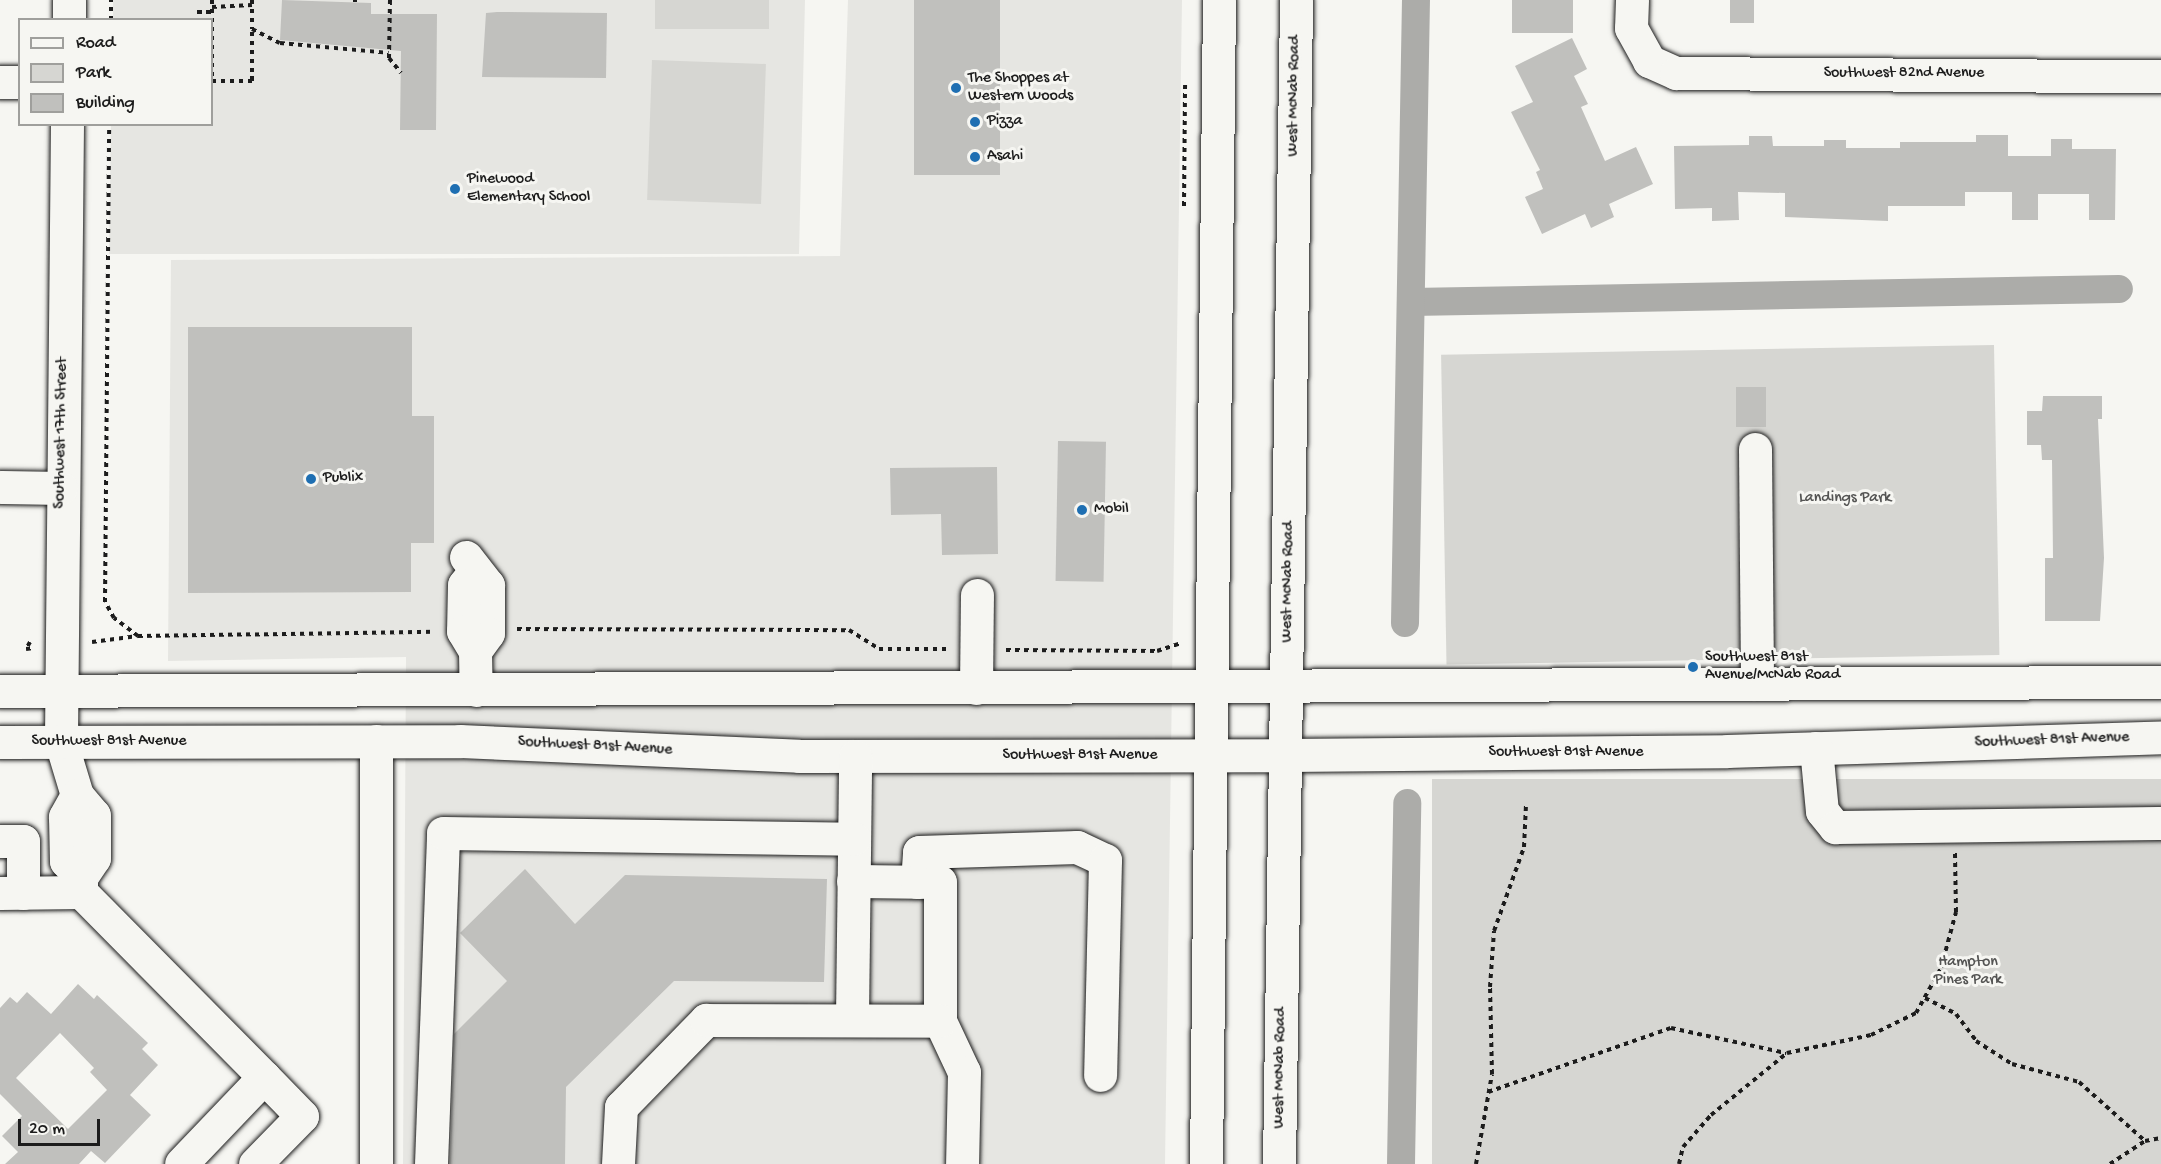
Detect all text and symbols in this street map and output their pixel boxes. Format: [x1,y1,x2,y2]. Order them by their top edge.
legend [18,18,213,126]
text: Road [76,33,115,54]
street label: West McNab Road [1284,35,1306,157]
text: Park [76,63,110,84]
street label: Southwest 82nd Avenue [1824,64,1984,84]
place label: The Shoppes at Western Woods [968,69,1073,107]
marker: The Shoppes at Western Woods [949,81,963,95]
text: Building [76,93,135,114]
place label: Pizza [987,112,1022,132]
marker: Pizza [968,115,982,129]
place label: Asahi [987,147,1023,167]
marker: Asahi [968,150,982,164]
place label: Pinewood Elementary School [467,170,590,208]
marker: Pinewood Elementary School [448,182,462,196]
street label: Southwest 17th Street [51,357,73,509]
place label: Publix [323,469,363,489]
marker: Publix [304,472,318,486]
park label: Landings Park [1799,489,1891,509]
place label: Mobil [1094,500,1129,520]
marker: Mobil [1075,503,1089,517]
street label: West McNab Road [1278,521,1300,643]
place label: Southwest 81st Avenue/McNab Road [1705,648,1840,686]
marker: Southwest 81st Avenue/McNab Road [1686,660,1700,674]
street label: Southwest 81st Avenue [1974,729,2130,753]
street label: Southwest 81st Avenue [32,732,186,752]
street label: Southwest 81st Avenue [517,733,673,761]
street label: Southwest 81st Avenue [1489,743,1643,763]
street label: Southwest 81st Avenue [1003,746,1157,766]
park label: Hampton Pines Park [1934,953,2002,991]
street label: West McNab Road [1270,1007,1292,1129]
scale bar [21,1107,104,1145]
text: 20 m [29,1119,65,1140]

